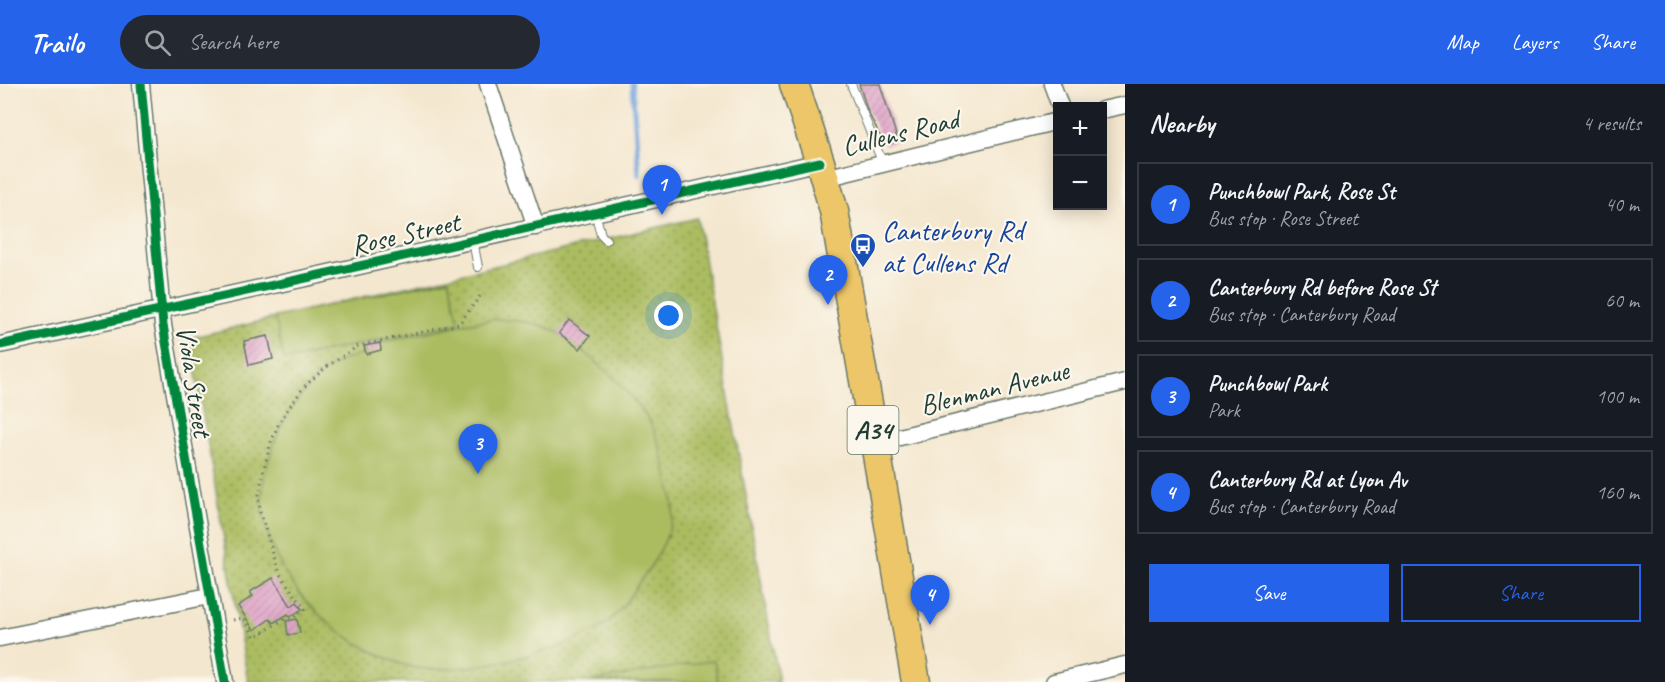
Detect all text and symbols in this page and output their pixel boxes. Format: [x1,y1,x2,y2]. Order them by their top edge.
search box [120,15,540,69]
text: Trailo [30,25,84,60]
icon: search [141,26,174,59]
text: Search here [189,28,278,56]
text: Map [1446,29,1479,55]
text: Layers [1512,29,1558,55]
text: Share [1591,29,1635,55]
street label: Cullens Road [838,100,966,164]
map controls [1053,102,1107,210]
button: + [1053,102,1107,156]
text: Nearby [1149,107,1214,140]
text: 4 results [1582,111,1641,136]
button: − [1053,156,1107,210]
pin: 1 [642,166,682,215]
text: Punchbowl Park, Rose St [1208,178,1395,206]
text: 1 [1166,192,1175,217]
text: 40 m [1605,192,1639,217]
street label: Rose Street [347,203,466,263]
text: Bus stop · Rose Street [1208,206,1358,231]
place label: Canterbury Rd at Cullens Rd [882,213,1027,280]
bus stop icon: Canterbury Rd at Cullens Rd [848,231,878,269]
pin: 2 [808,256,848,305]
text: Canterbury Rd before Rose St [1208,274,1436,302]
text: 2 [1166,288,1175,313]
text: 60 m [1605,288,1639,313]
your location [654,301,683,330]
text: Bus stop · Canterbury Road [1208,302,1395,327]
street label: Viola Street [168,323,221,442]
street label: Blenman Avenue [916,352,1074,423]
text: Punchbowl Park [1208,370,1327,398]
text: 3 [1166,384,1175,409]
text: 100 m [1596,384,1639,409]
text: Park [1208,398,1240,423]
road number: A34 [848,406,898,454]
pin: 3 [458,424,498,474]
text: Canterbury Rd at Lyon Av [1208,466,1407,494]
text: 4 [1166,480,1175,505]
text: 160 m [1596,480,1639,505]
text: Bus stop · Canterbury Road [1208,494,1395,519]
button: Save [1149,564,1389,622]
button: Share [1401,564,1641,622]
pin: 4 [910,576,950,625]

